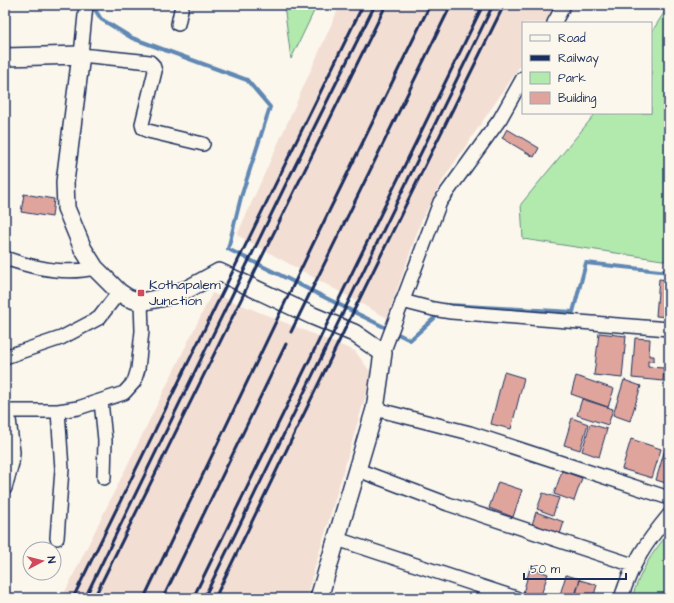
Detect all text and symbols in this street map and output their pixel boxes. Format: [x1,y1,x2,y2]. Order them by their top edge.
legend [522,22,652,114]
text: Road [558,30,586,47]
text: Railway [558,50,599,68]
text: Park [558,70,586,87]
text: Building [558,90,596,108]
place label: Kothapalem Junction [149,275,221,311]
marker: Kothapalem Junction [136,288,146,298]
north arrow [22,541,62,581]
scale bar [524,555,626,581]
text: N [44,556,59,564]
text: 50 m [530,561,561,578]

